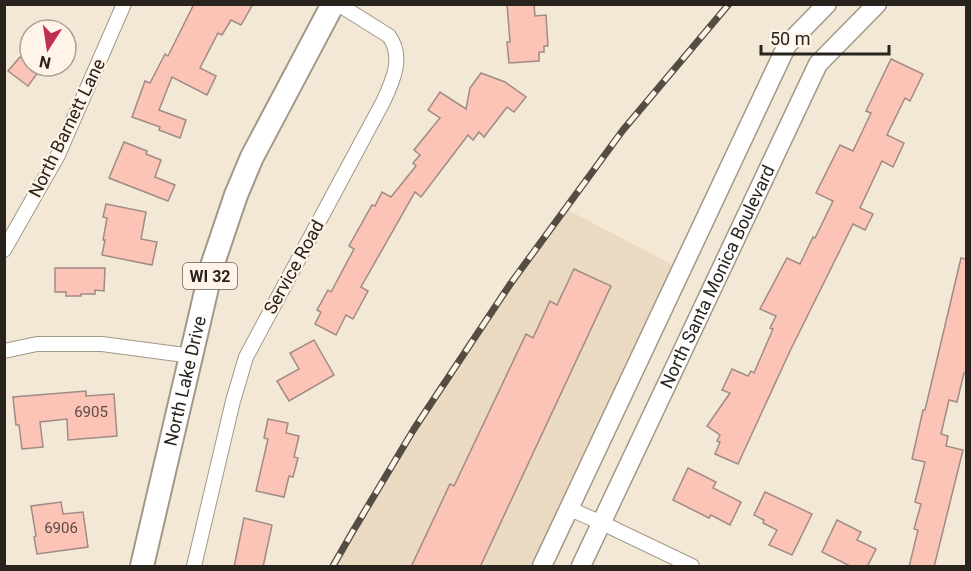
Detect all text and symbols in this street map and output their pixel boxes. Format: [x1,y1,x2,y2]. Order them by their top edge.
north arrow [18,18,78,78]
scale bar [761,18,888,56]
text: 50 m [770,28,810,49]
street label: North Barnett Lane [24,55,110,201]
street label: North Santa Monica Boulevard [656,161,779,391]
street label: Service Road [259,216,328,317]
road number: WI 32 [183,263,237,289]
street label: North Lake Drive [159,314,210,448]
house number: 6905 [74,403,108,421]
house number: 6906 [44,519,78,537]

